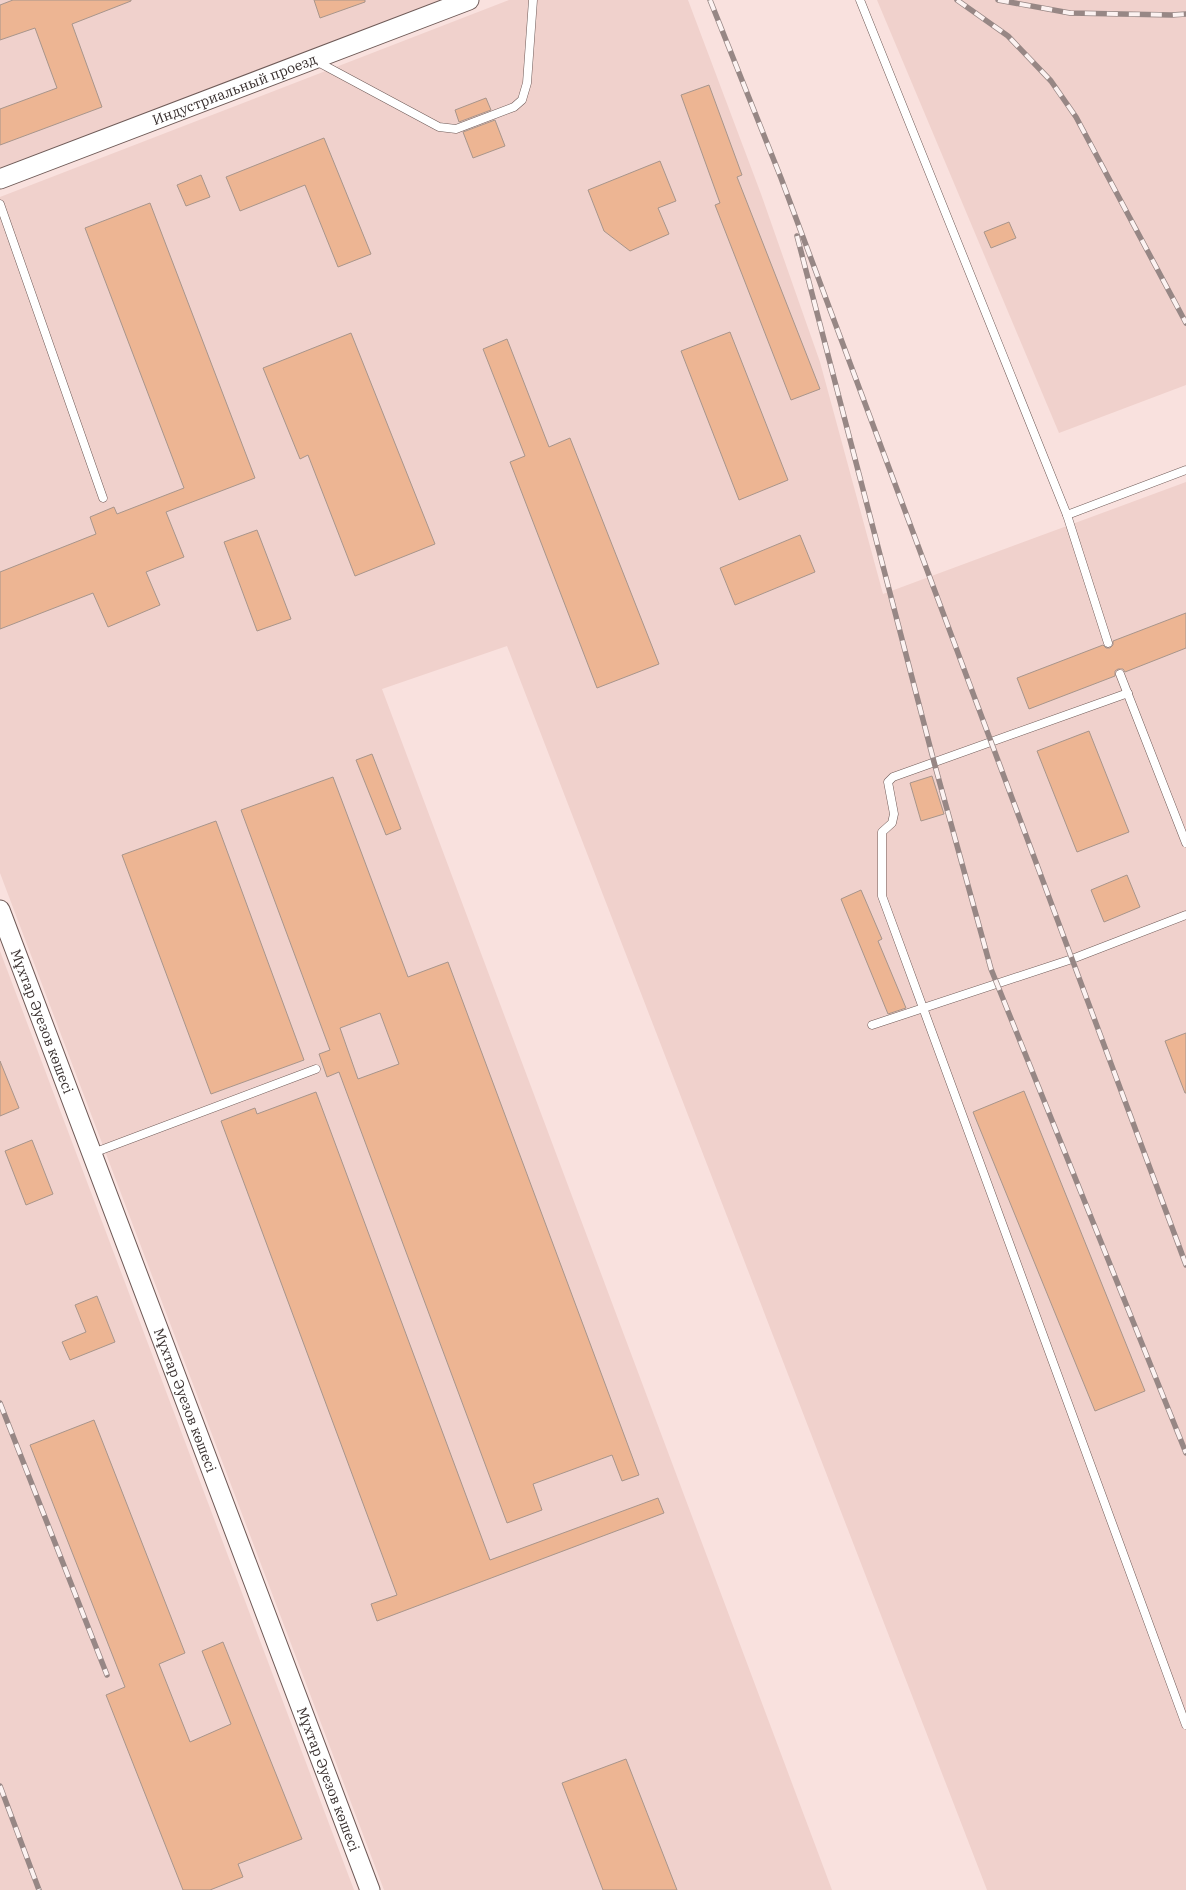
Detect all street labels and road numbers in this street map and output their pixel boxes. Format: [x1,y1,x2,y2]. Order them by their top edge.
street label: Индустриальный проезд [150,50,320,129]
street label: Мұхтар Әуезов көшесі [7,947,77,1096]
street label: Мұхтар Әуезов көшесі [150,1326,220,1475]
street label: Мұхтар Әуезов көшесі [293,1704,364,1854]

